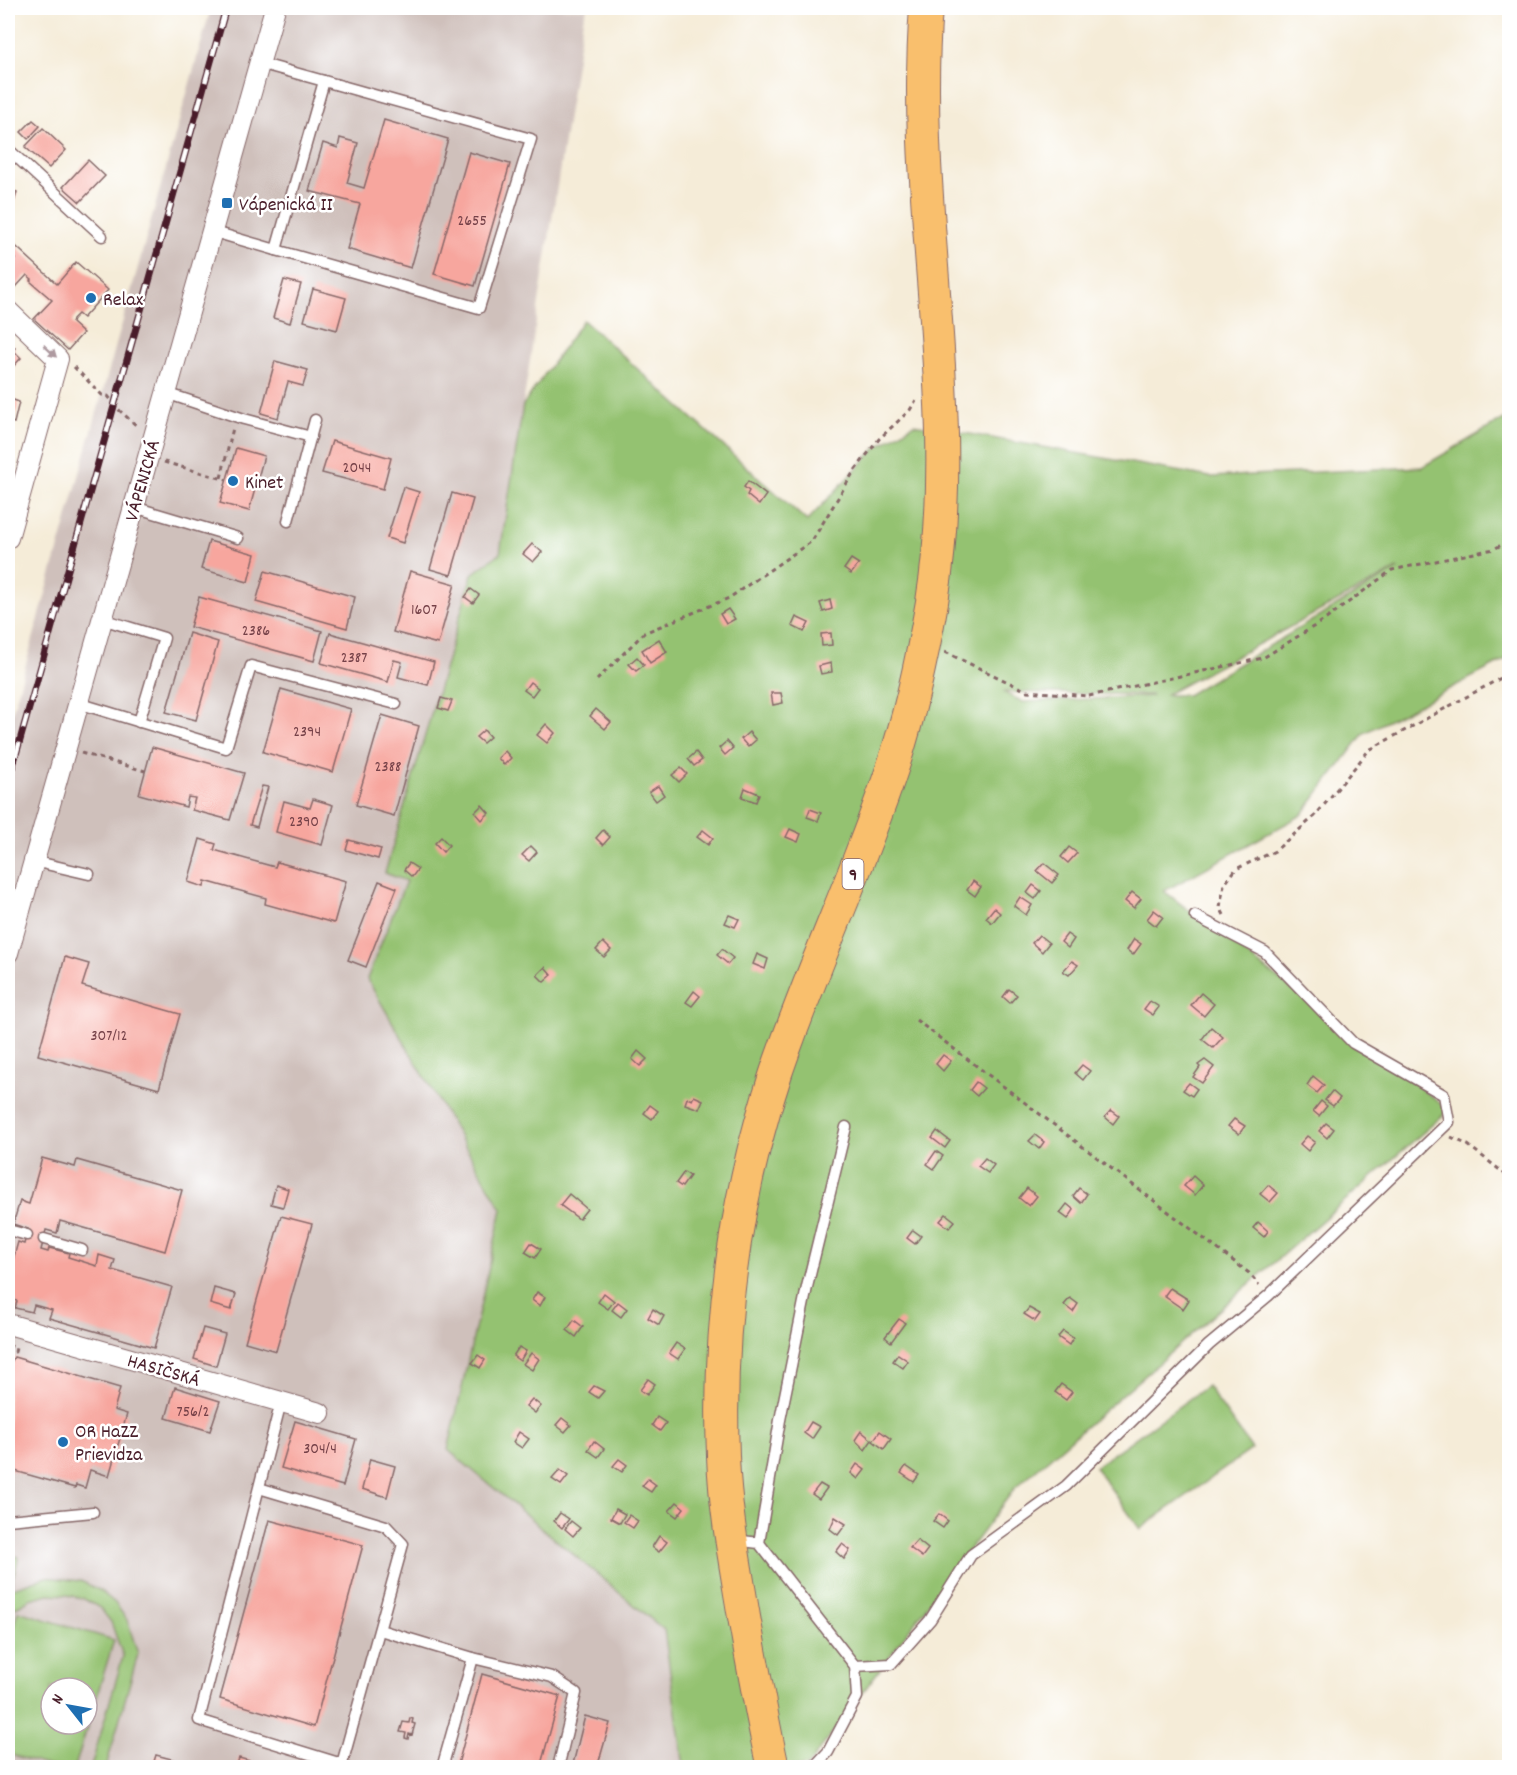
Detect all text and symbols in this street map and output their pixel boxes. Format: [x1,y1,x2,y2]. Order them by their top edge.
place label: Vápenická II [239,192,333,220]
marker: Vápenická II [220,196,234,210]
house number: 2655 [457,210,487,233]
place label: Relax [103,287,144,315]
marker: Relax [84,291,98,305]
one-way arrow [43,344,57,358]
street label: VÁPENICKÁ [119,437,169,525]
house number: 2044 [343,457,372,480]
place label: Kinet [245,470,283,498]
marker: Kinet [226,474,240,488]
house number: 1607 [411,599,437,622]
house number: 2386 [242,620,270,643]
house number: 2387 [341,647,367,670]
house number: 2394 [293,721,321,744]
house number: 2388 [375,756,401,779]
house number: 2390 [289,811,319,834]
road number: 9 [842,859,864,889]
house number: 307/12 [90,1025,128,1048]
street label: HASIČSKÁ [124,1348,203,1396]
house number: 756/2 [177,1401,209,1424]
place label: OR HaZZ Prievidza [75,1419,143,1470]
marker: OR HaZZ Prievidza [56,1435,70,1449]
house number: 304/4 [303,1438,337,1461]
north arrow [39,1676,99,1736]
text: N [46,1690,70,1709]

